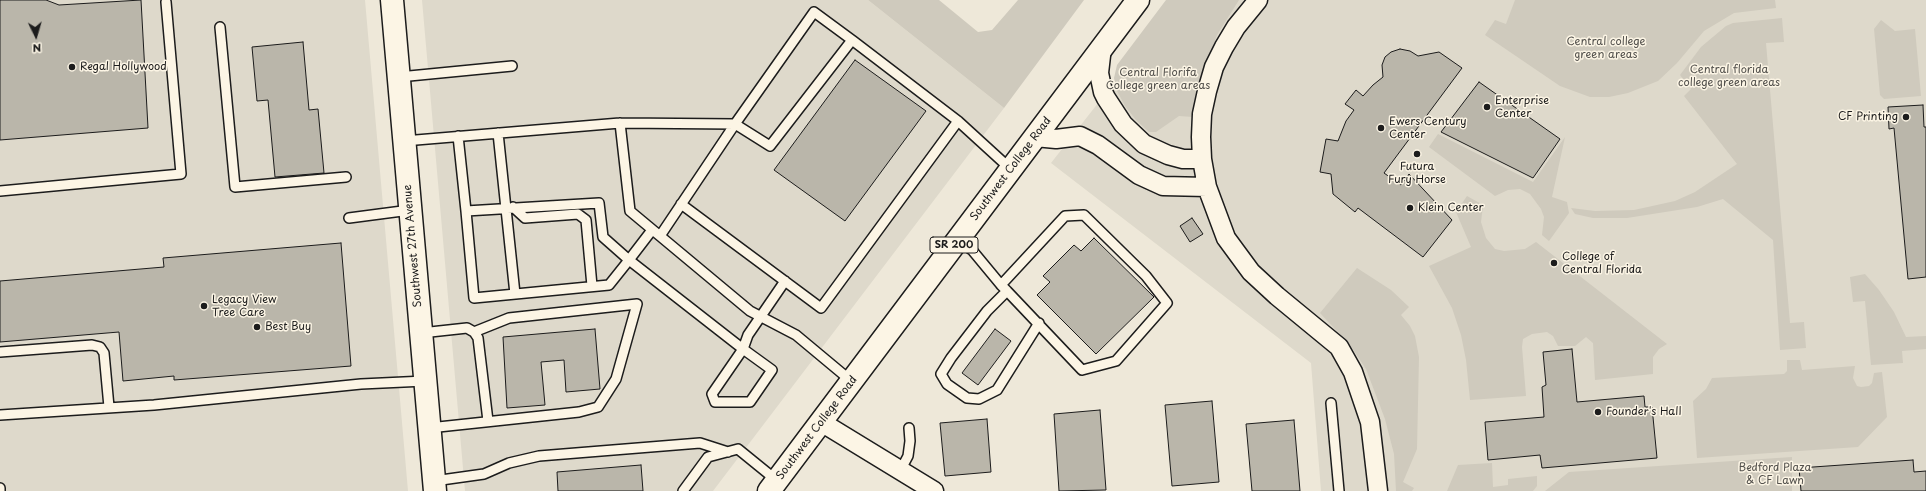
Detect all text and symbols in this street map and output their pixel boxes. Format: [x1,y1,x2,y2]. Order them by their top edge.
north arrow [16,16,56,56]
park label: Central college green areas [1566,35,1646,61]
text: N [32,40,42,57]
place label: Regal Hollywood [80,60,167,74]
marker: Regal Hollywood [67,62,77,72]
park label: Central florida college green areas [1678,63,1780,89]
park label: Central Florifa College green areas [1106,66,1210,92]
place label: Enterprise Center [1495,94,1549,120]
marker: Enterprise Center [1482,102,1492,112]
place label: CF Printing [1838,110,1898,124]
marker: CF Printing [1901,112,1911,122]
street label: Southwest College Road [968,115,1054,223]
place label: Ewers Century Center [1389,115,1467,141]
marker: Ewers Century Center [1376,123,1386,133]
marker: Futura Fury Horse [1412,149,1422,159]
place label: Futura Fury Horse [1388,160,1446,186]
street label: Southwest 27th Avenue [401,184,425,308]
place label: Klein Center [1418,201,1484,215]
marker: Klein Center [1405,203,1415,213]
road number: SR 200 [930,237,978,253]
place label: College of Central Florida [1562,250,1642,276]
marker: College of Central Florida [1549,258,1559,268]
place label: Legacy View Tree Care [212,293,277,319]
marker: Legacy View Tree Care [199,301,209,311]
place label: Best Buy [265,320,311,334]
marker: Best Buy [252,322,262,332]
street label: Southwest College Road [774,374,860,482]
place label: Founder's Hall [1606,405,1681,419]
marker: Founder's Hall [1593,407,1603,417]
park label: Bedford Plaza & CF Lawn [1739,461,1811,487]

